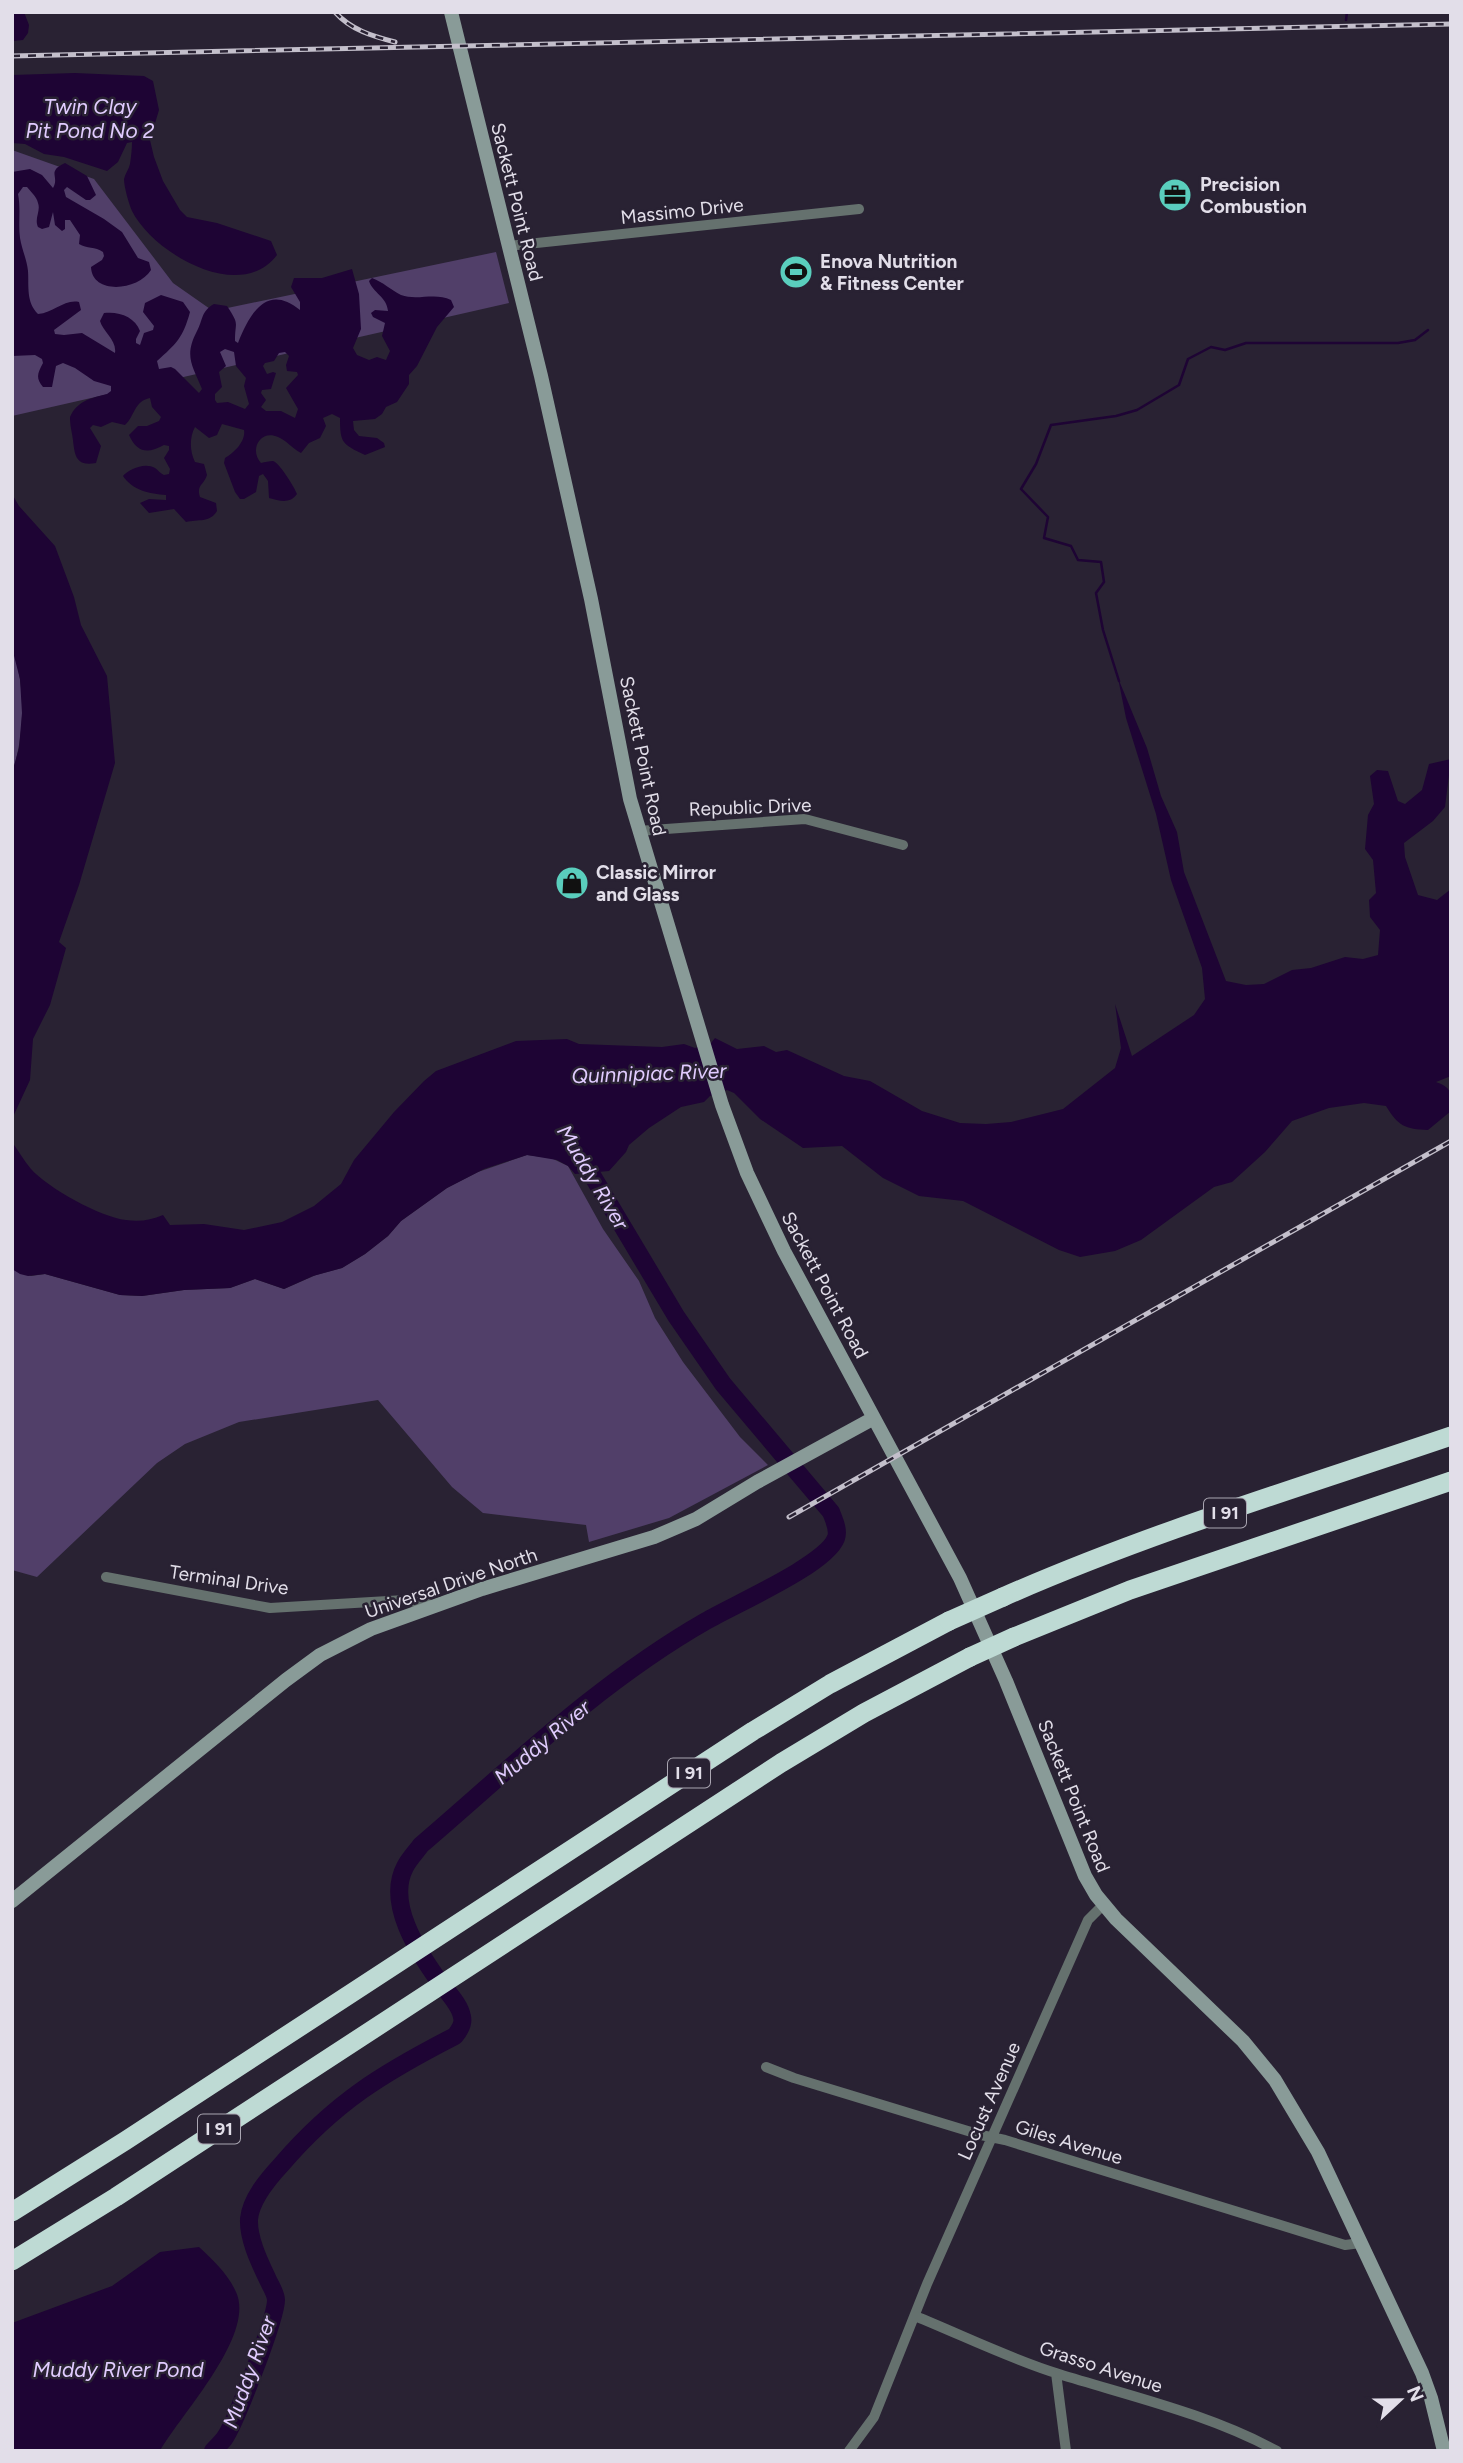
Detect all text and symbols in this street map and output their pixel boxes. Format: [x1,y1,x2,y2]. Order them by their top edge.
water label: Twin Clay Pit Pond No 2 [25,94,155,143]
street label: Sackett Point Road [486,120,548,284]
place label: Precision Combustion [1200,173,1307,218]
office icon: Precision Combustion [1156,176,1194,214]
street label: Massimo Drive [619,193,745,229]
place label: Enova Nutrition & Fitness Center [820,250,964,295]
sports icon: Enova Nutrition & Fitness Center [777,253,815,291]
street label: Sackett Point Road [615,674,671,838]
street label: Republic Drive [688,793,812,821]
place label: Classic Mirror and Glass [596,861,716,906]
shop icon: Classic Mirror and Glass [553,864,591,902]
water label: Quinnipiac River [571,1058,728,1088]
water label: Muddy River [552,1120,634,1235]
street label: Sackett Point Road [777,1208,873,1362]
road number: I 91 [1204,1498,1246,1528]
street label: Universal Drive North [362,1543,540,1623]
street label: Terminal Drive [168,1560,290,1600]
water label: Muddy River [489,1694,596,1789]
street label: Sackett Point Road [1033,1716,1115,1876]
road number: I 91 [668,1758,710,1788]
street label: Locust Avenue [953,2038,1025,2164]
road number: I 91 [198,2115,240,2144]
street label: Giles Avenue [1012,2115,1126,2169]
water label: Muddy River [217,2312,281,2432]
street label: Grasso Avenue [1036,2336,1166,2398]
water label: Muddy River Pond [32,2357,204,2382]
north arrow [1365,2365,1435,2435]
text: N [1402,2383,1429,2405]

